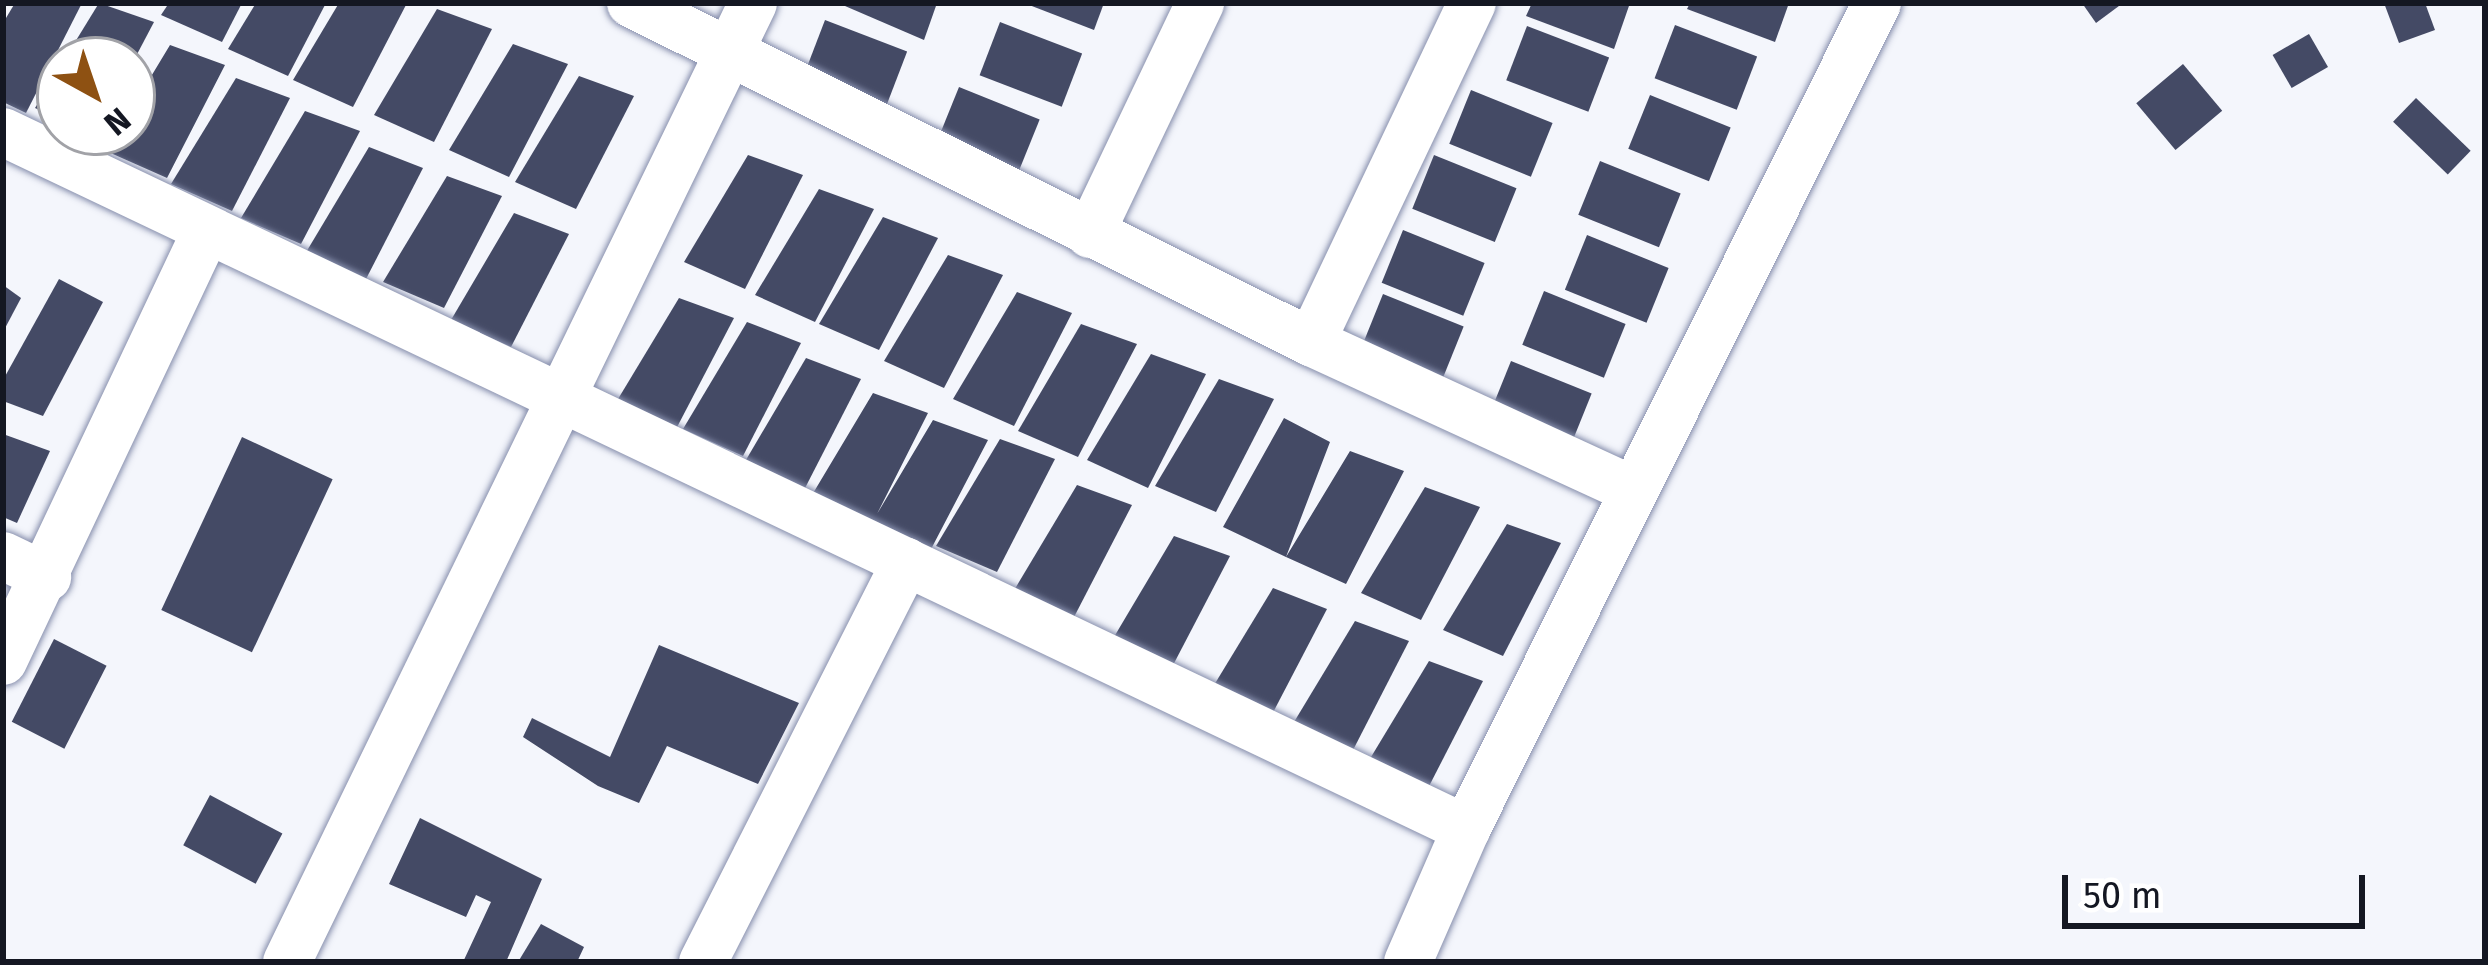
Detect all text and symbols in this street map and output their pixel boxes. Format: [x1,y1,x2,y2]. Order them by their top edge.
north arrow [36,36,156,156]
text: N [96,99,138,144]
scale bar [2068,851,2371,925]
text: 50 m [2083,874,2162,918]

